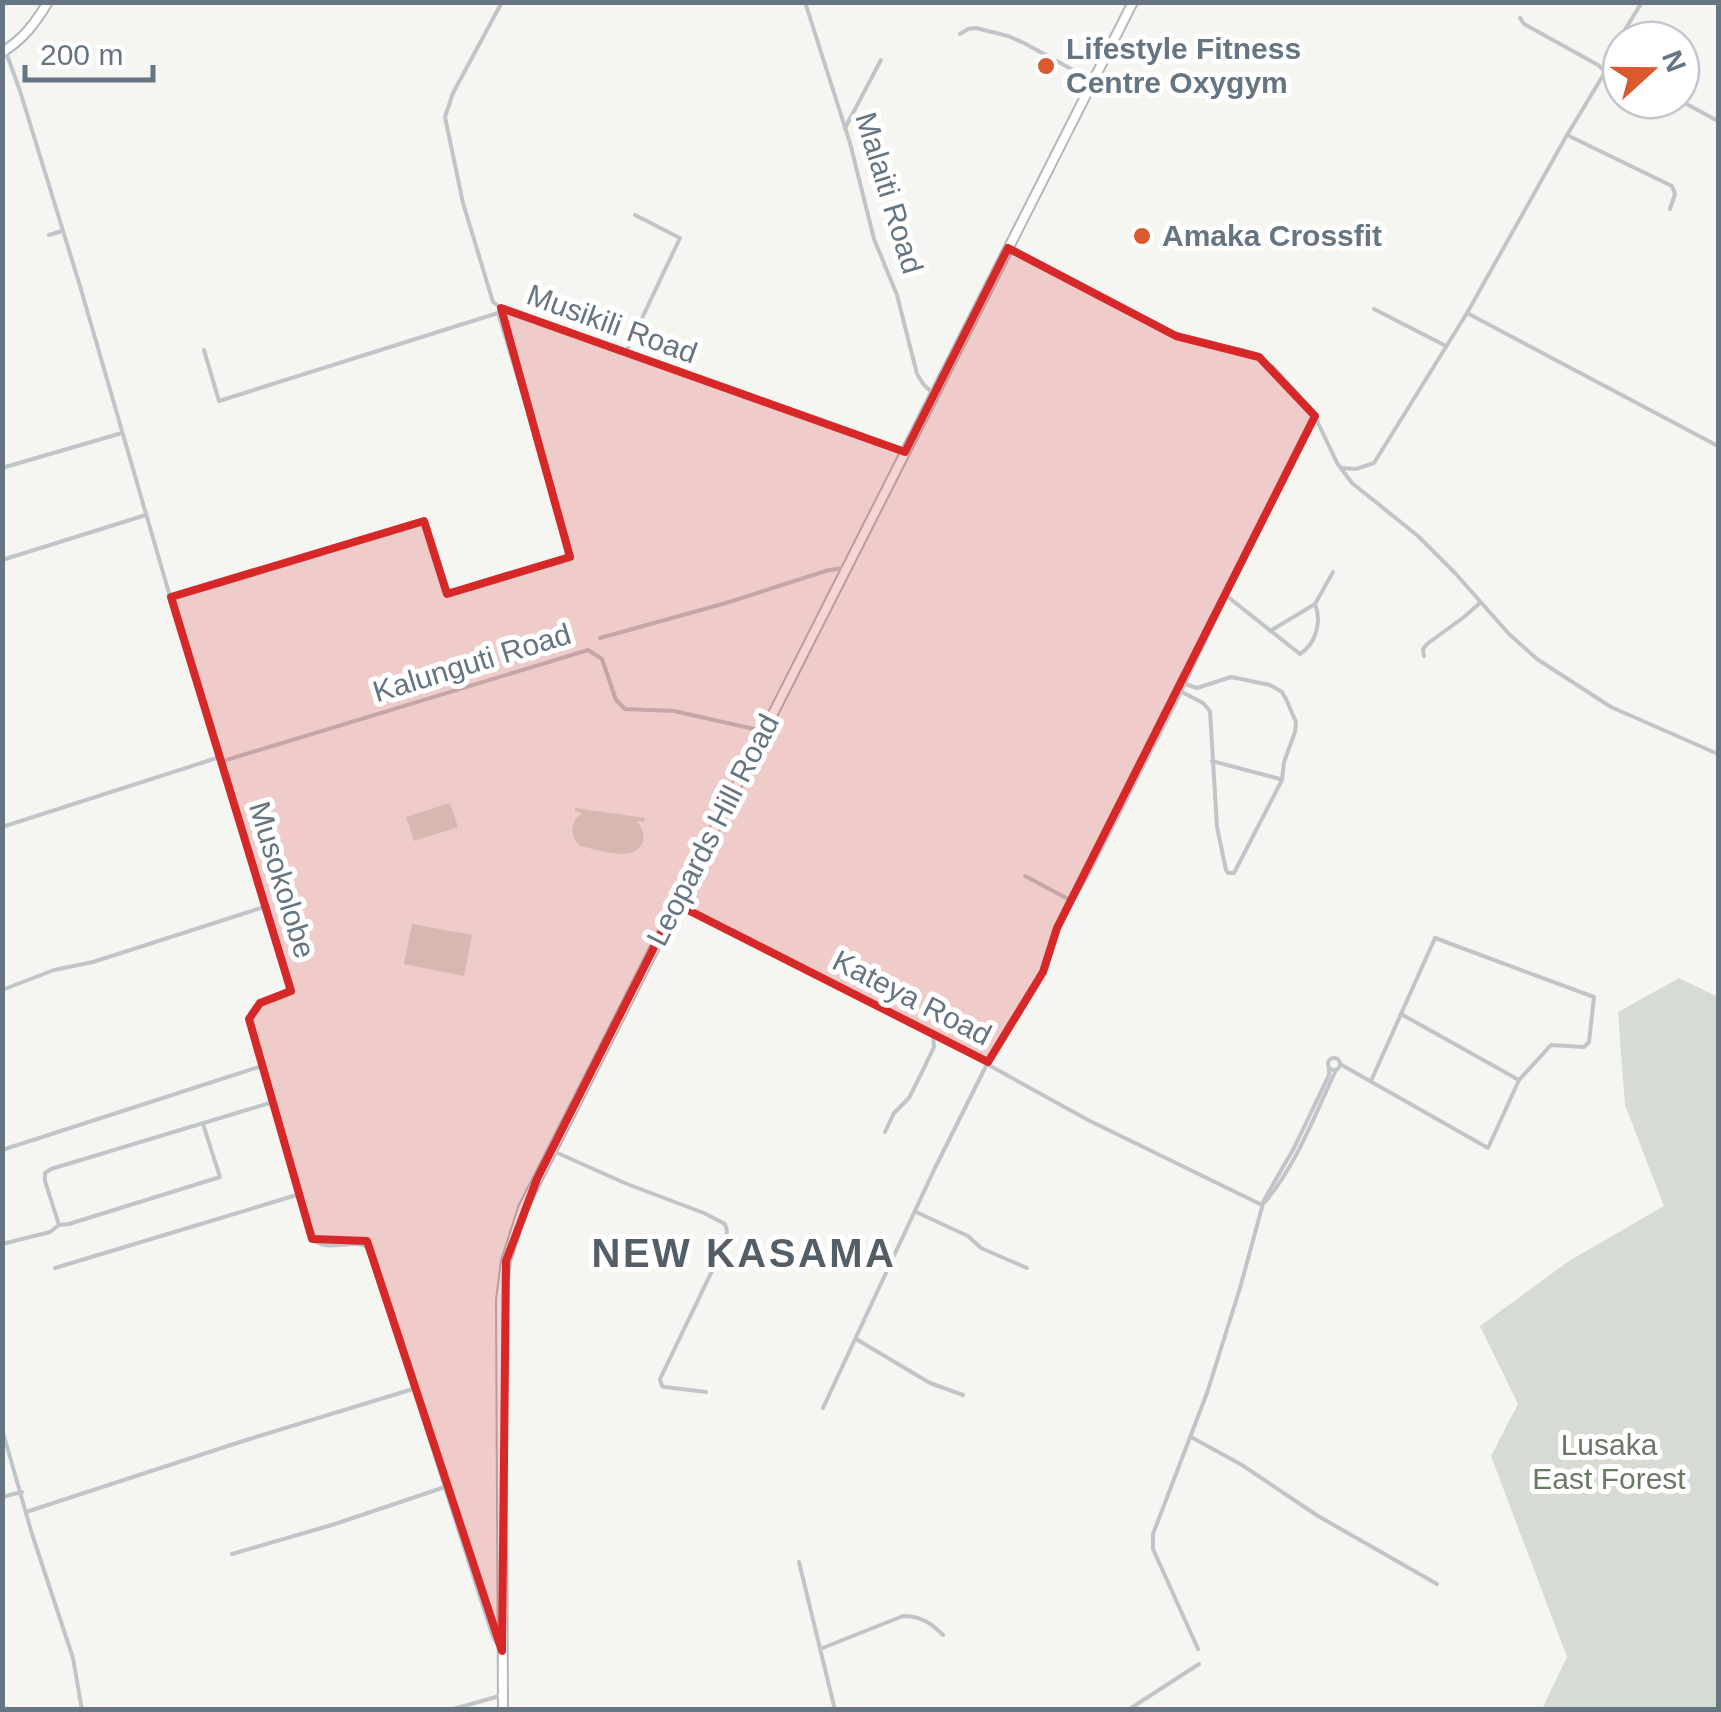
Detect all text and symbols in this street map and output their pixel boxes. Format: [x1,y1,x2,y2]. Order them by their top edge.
scale bar [25,20,152,82]
north arrow [1601,20,1701,120]
place label: Lifestyle Fitness Centre Oxygym [1066,32,1301,99]
text: 200 m [40,38,123,71]
text: N [1656,46,1692,76]
marker: Lifestyle Fitness Centre Oxygym [1035,55,1057,77]
street label: Malaiti Road [849,108,930,277]
place label: Amaka Crossfit [1162,219,1382,252]
marker: Amaka Crossfit [1131,225,1153,247]
street label: Musikili Road [523,278,702,370]
street label: Kalunguti Road [369,617,575,708]
street label: Leopards Hill Road [640,709,785,951]
street label: Musokolobe [243,798,322,962]
street label: Kateya Road [827,943,997,1052]
district label: NEW KASAMA [592,1231,896,1275]
park label: Lusaka East Forest [1532,1428,1686,1495]

